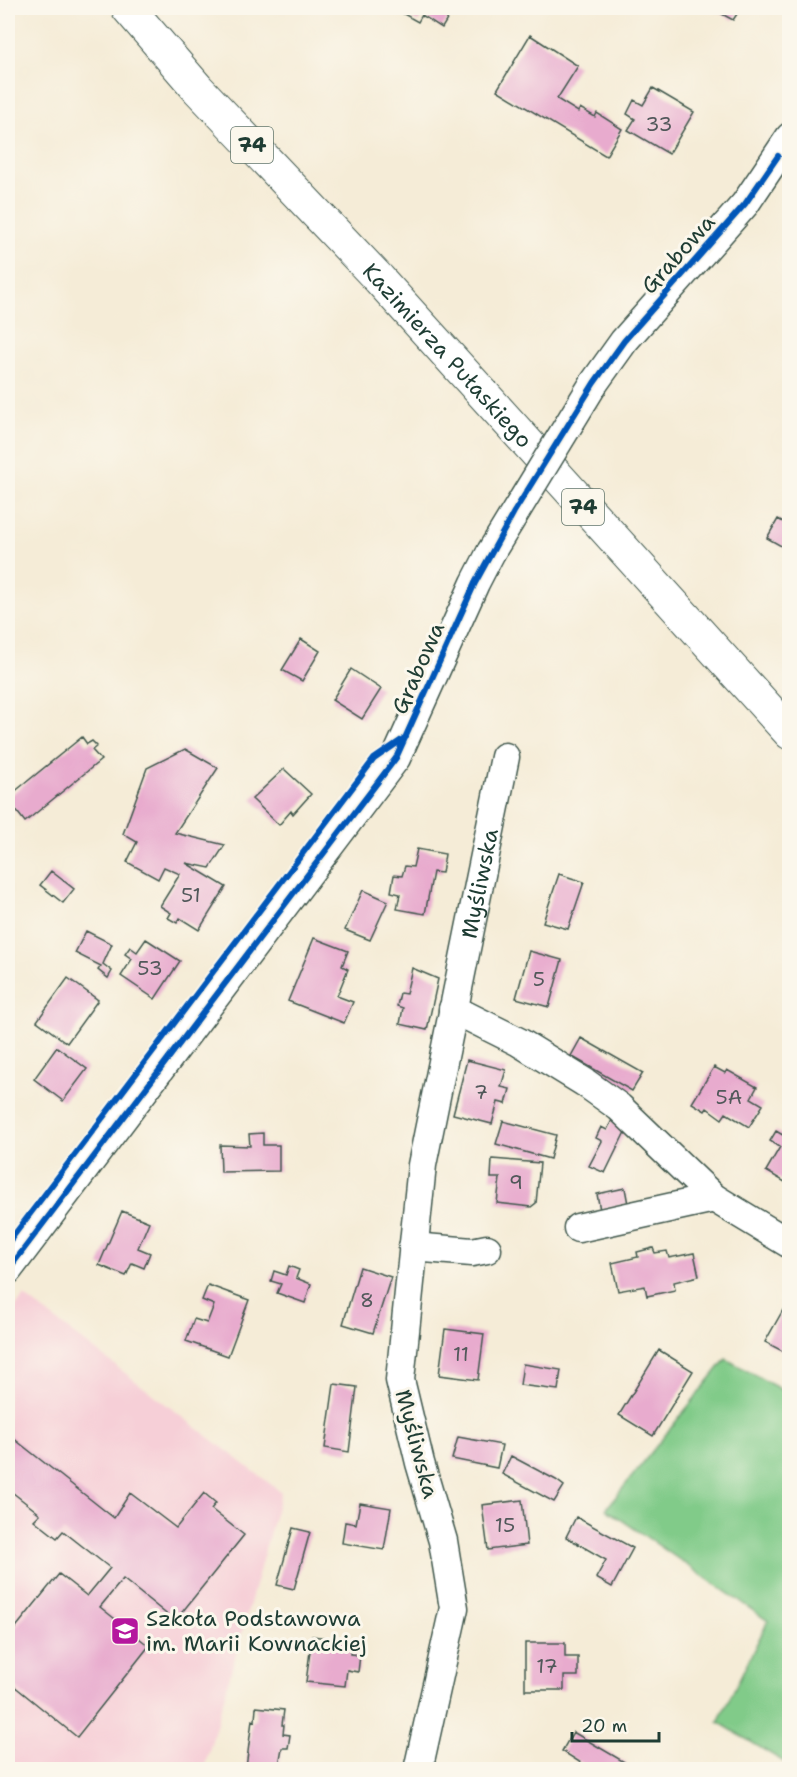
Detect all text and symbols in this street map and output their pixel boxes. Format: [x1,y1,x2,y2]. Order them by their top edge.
house number: 33 [646,111,672,137]
road number: 74 [231,127,273,163]
street label: Grabowa [635,208,722,300]
street label: Kazimierza Pułaskiego [356,256,539,454]
road number: 74 [562,489,604,525]
street label: Grabowa [385,617,451,719]
street label: Myśliwska [454,826,505,941]
house number: 51 [181,882,201,908]
house number: 53 [137,955,163,981]
house number: 5 [533,966,545,992]
house number: 7 [474,1079,488,1105]
house number: 5A [716,1084,742,1110]
house number: 9 [509,1169,523,1195]
house number: 8 [360,1287,374,1313]
house number: 11 [453,1341,469,1367]
street label: Myśliwska [389,1386,446,1502]
house number: 15 [495,1512,515,1538]
place label: Szkoła Podstawowa im. Marii Kownackiej [146,1604,367,1658]
school or university icon: Szkoła Podstawowa im. Marii Kownackiej [109,1615,141,1647]
house number: 17 [536,1653,558,1679]
scale bar [572,1705,659,1743]
text: 20 m [581,1714,627,1738]

